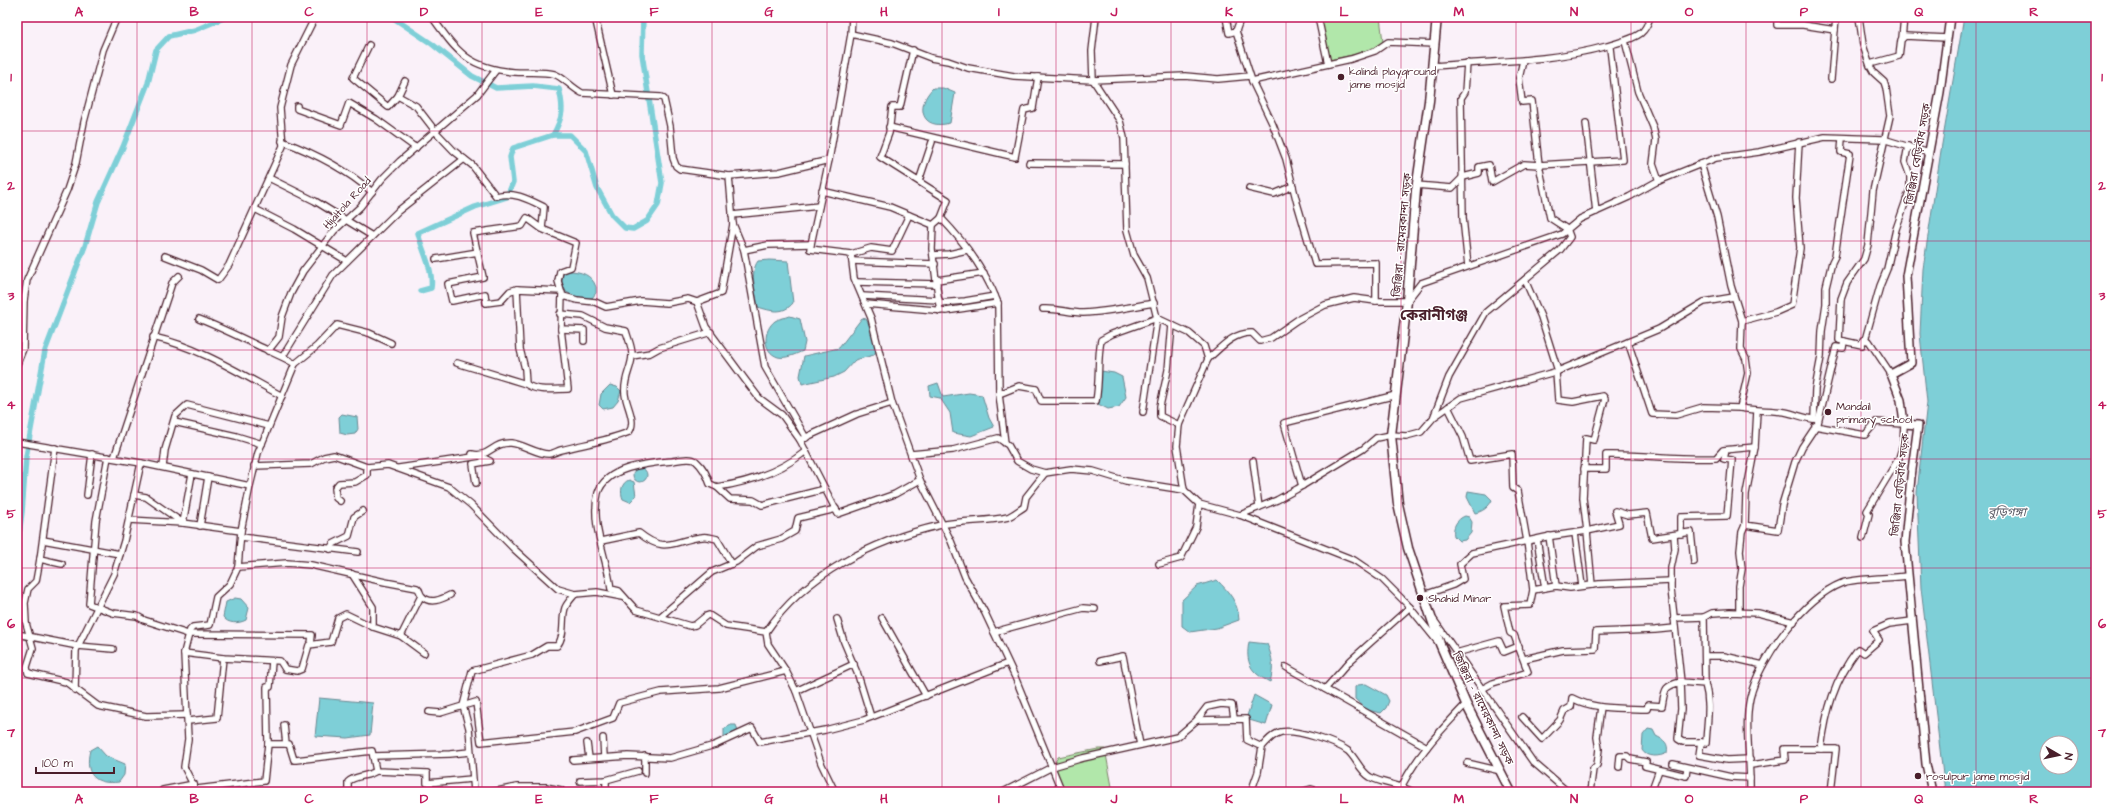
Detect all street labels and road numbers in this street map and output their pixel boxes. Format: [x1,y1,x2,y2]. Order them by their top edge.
street label: জিঞ্জিরা বেড়িবাঁধ সড়ক [1902,102,1934,207]
street label: জিঞ্জিরা - রামেরকান্দা সড়ক [1389,172,1415,299]
street label: Hijaltola Road [320,173,375,232]
street label: জিঞ্জিরা বেড়িবাঁধ সড়ক [1887,433,1913,538]
street label: জিঞ্জিরা - রামেরকান্দা সড়ক [1449,648,1517,767]

